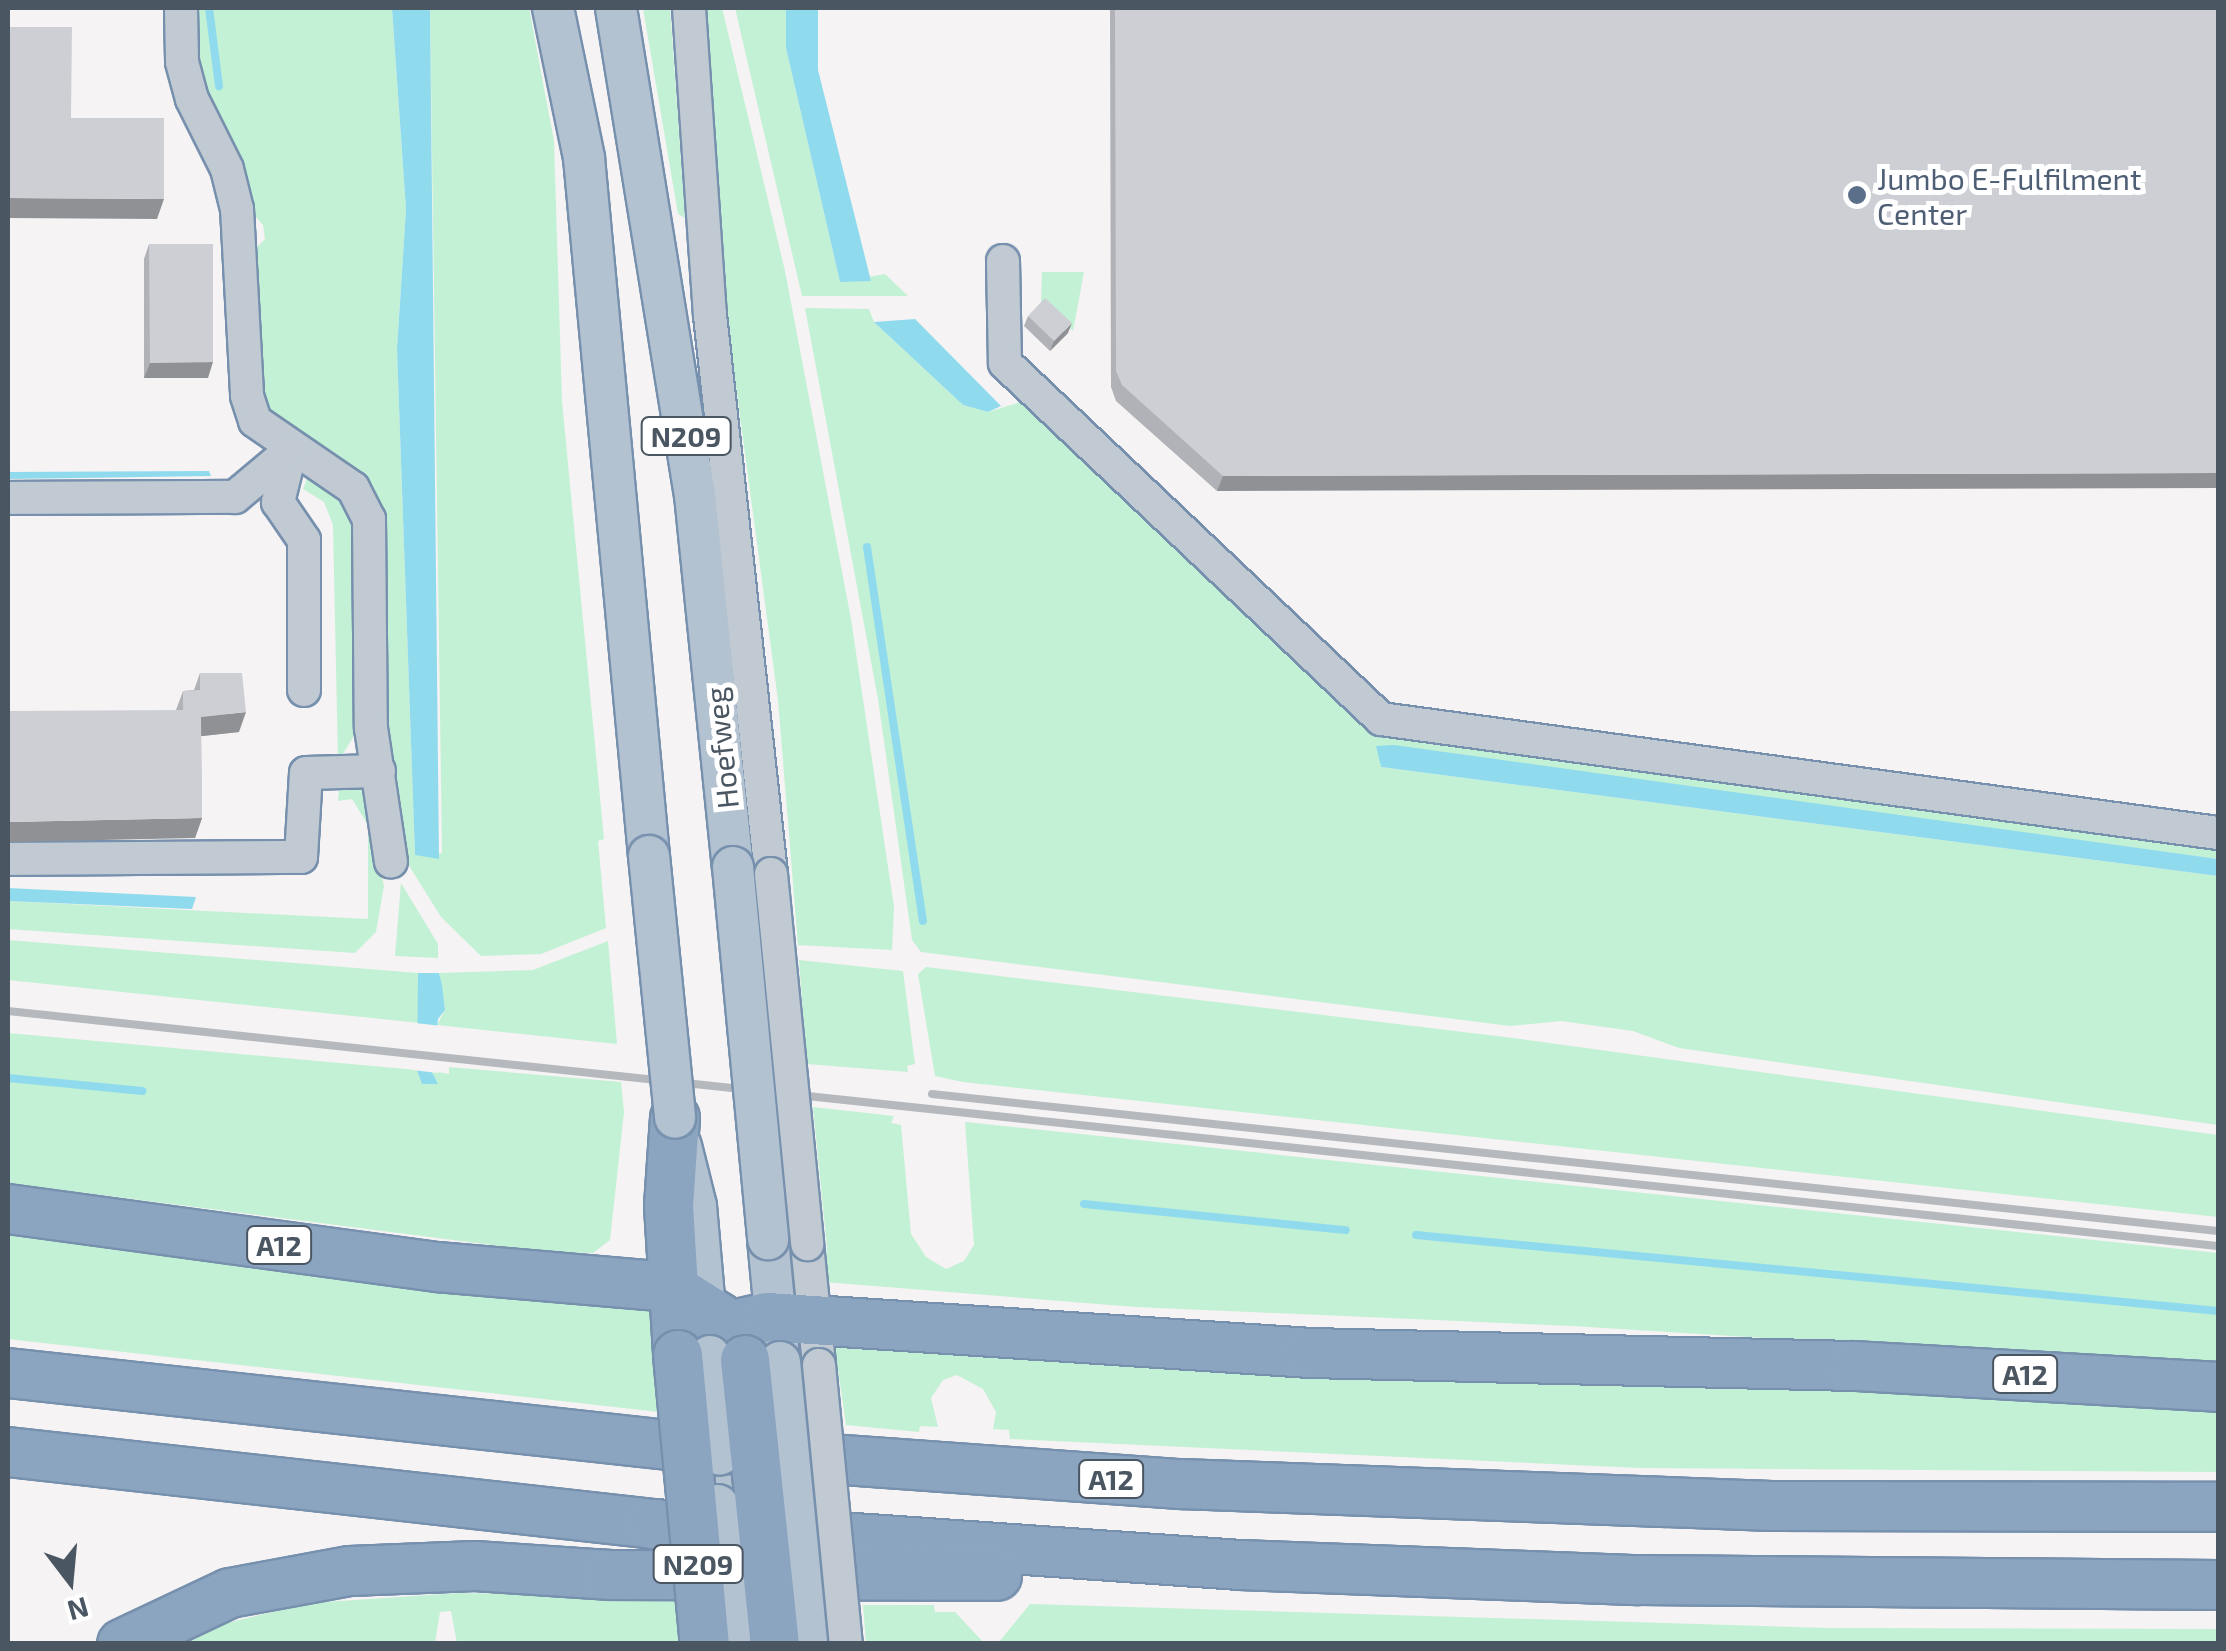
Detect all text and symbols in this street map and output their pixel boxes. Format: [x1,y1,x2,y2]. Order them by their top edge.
place label: Jumbo E-Fulfilment Center [1877,160,2141,230]
marker: Jumbo E-Fulfilment Center [1846,184,1868,206]
road number: N209 [638,413,734,459]
street label: Hoefweg [697,685,745,811]
road number: A12 [244,1222,314,1268]
road number: A12 [1990,1351,2060,1397]
road number: A12 [1076,1456,1146,1502]
north arrow [20,1531,120,1631]
road number: N209 [650,1541,746,1587]
text: N [64,1591,93,1629]

